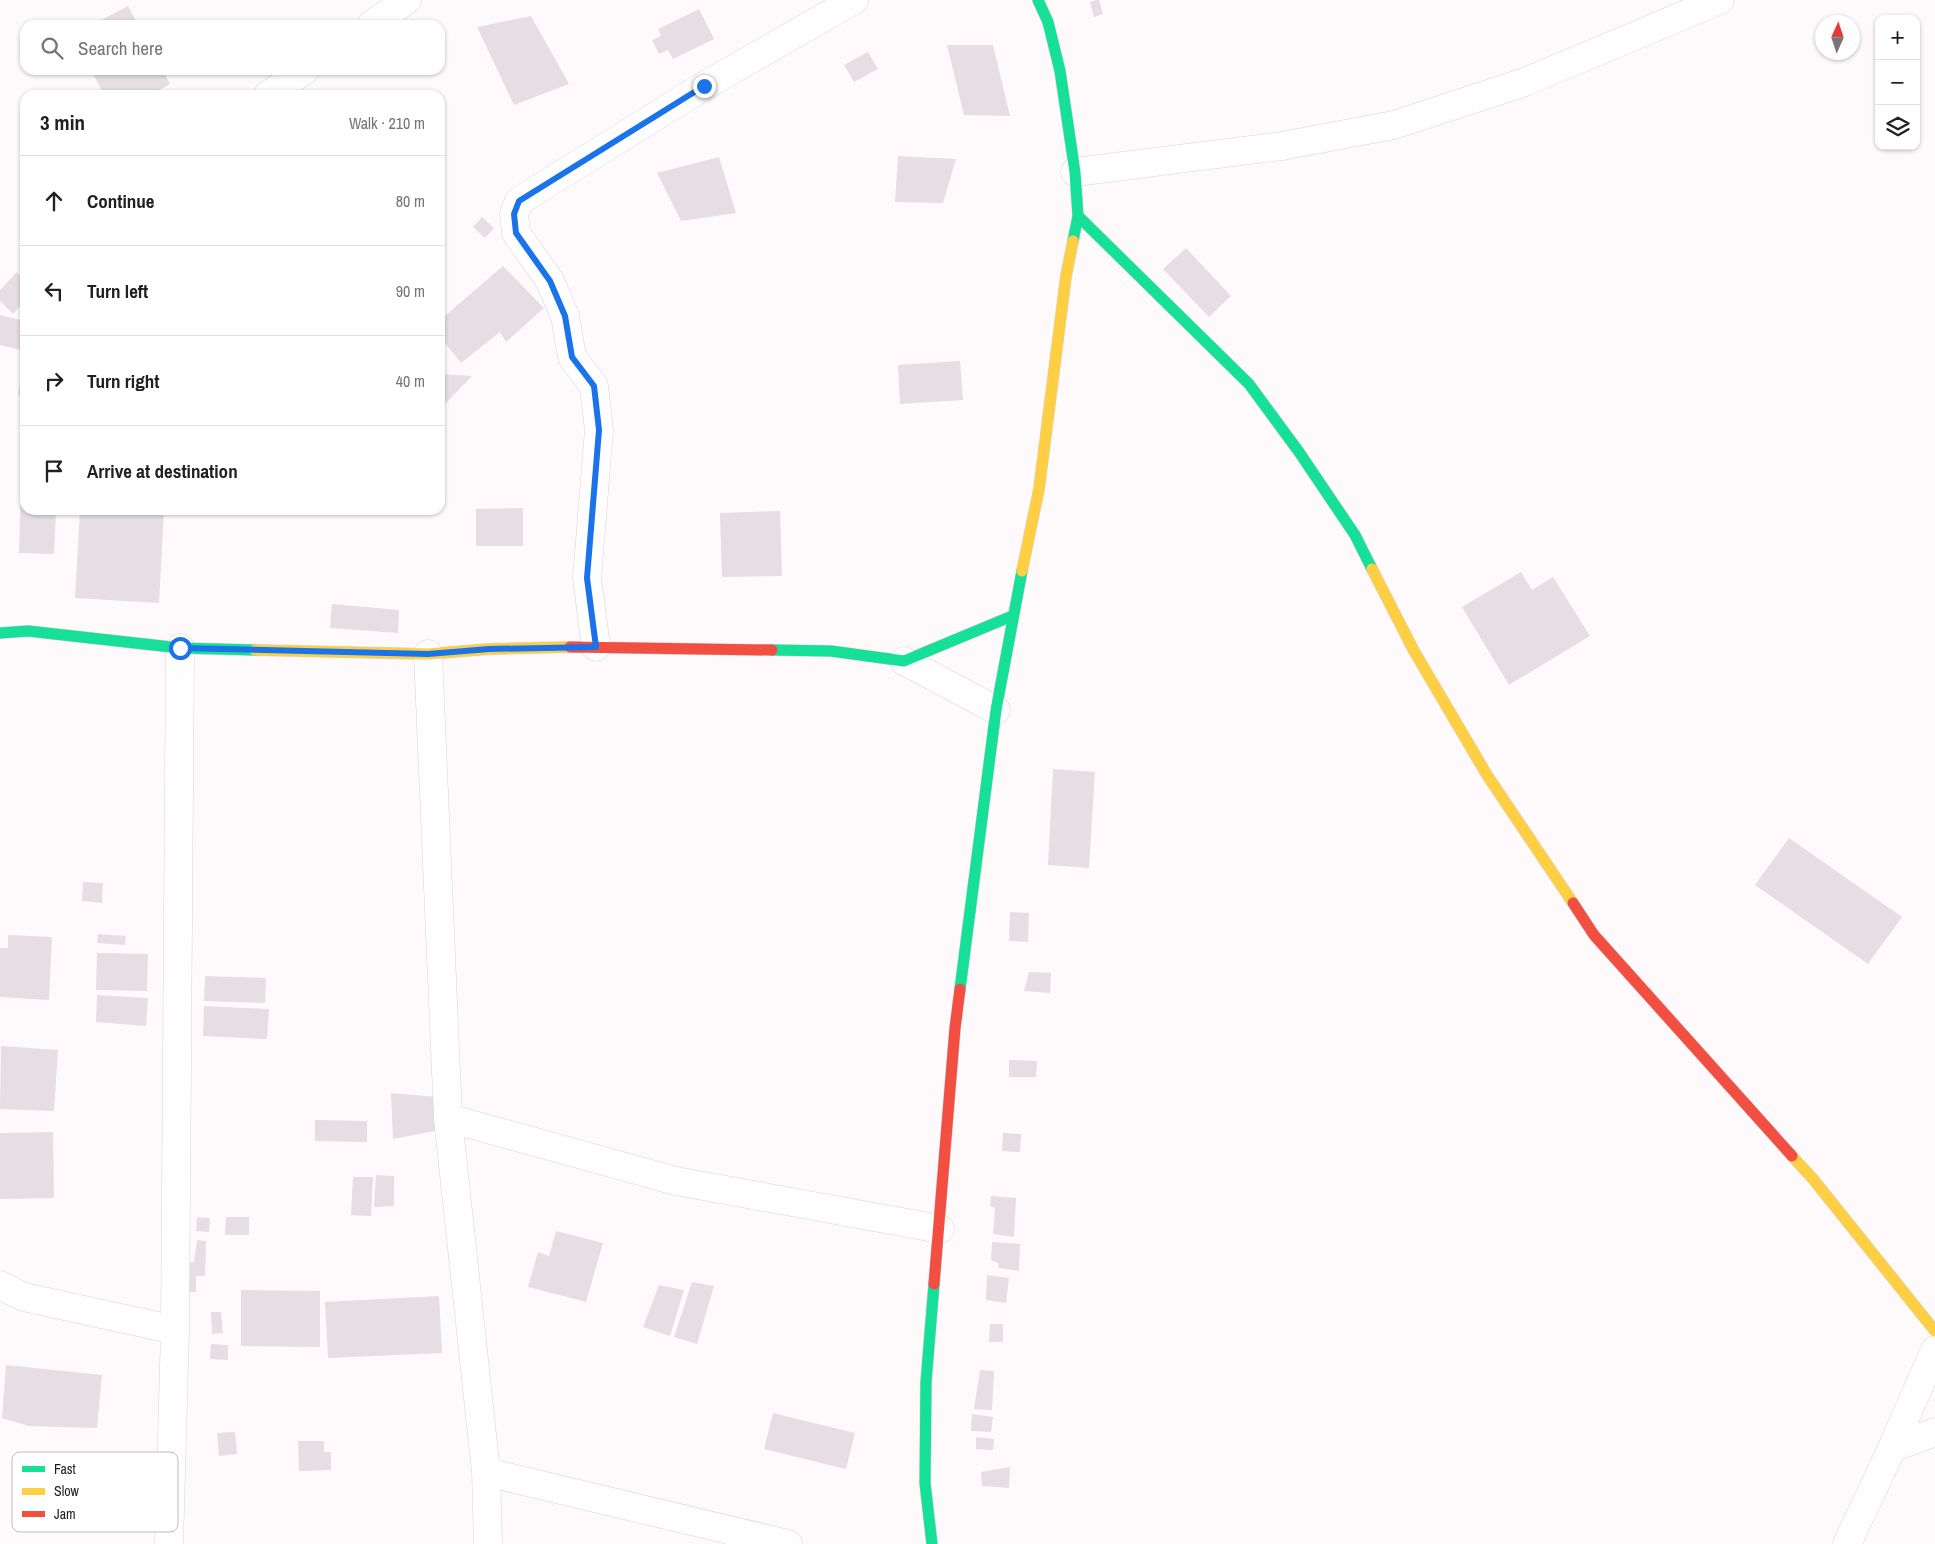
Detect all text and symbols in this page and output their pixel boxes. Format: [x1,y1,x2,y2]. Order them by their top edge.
north arrow [1815,15,1860,60]
map controls [1875,15,1920,150]
button: + [1875,15,1920,60]
search box [20,20,445,75]
icon: search [38,34,66,62]
text: Search here [78,35,163,61]
button: − [1875,60,1920,105]
route end [693,75,716,98]
button: layers [1875,105,1920,150]
text: 3 min [40,108,85,137]
text: Walk · 210 m [349,112,425,134]
icon: ahead [40,187,68,215]
text: Continue [87,188,155,214]
text: 80 m [396,190,425,212]
icon: left [40,277,68,305]
text: Turn left [87,278,148,304]
text: 90 m [396,280,425,302]
icon: right [40,367,68,395]
text: Turn right [87,368,159,394]
text: 40 m [396,370,425,392]
icon: arrive [40,457,68,485]
text: Arrive at destination [87,458,238,484]
route start [169,637,192,660]
legend [12,1452,178,1532]
text: Fast [54,1460,76,1478]
text: Slow [54,1482,80,1500]
text: Jam [54,1505,76,1523]

